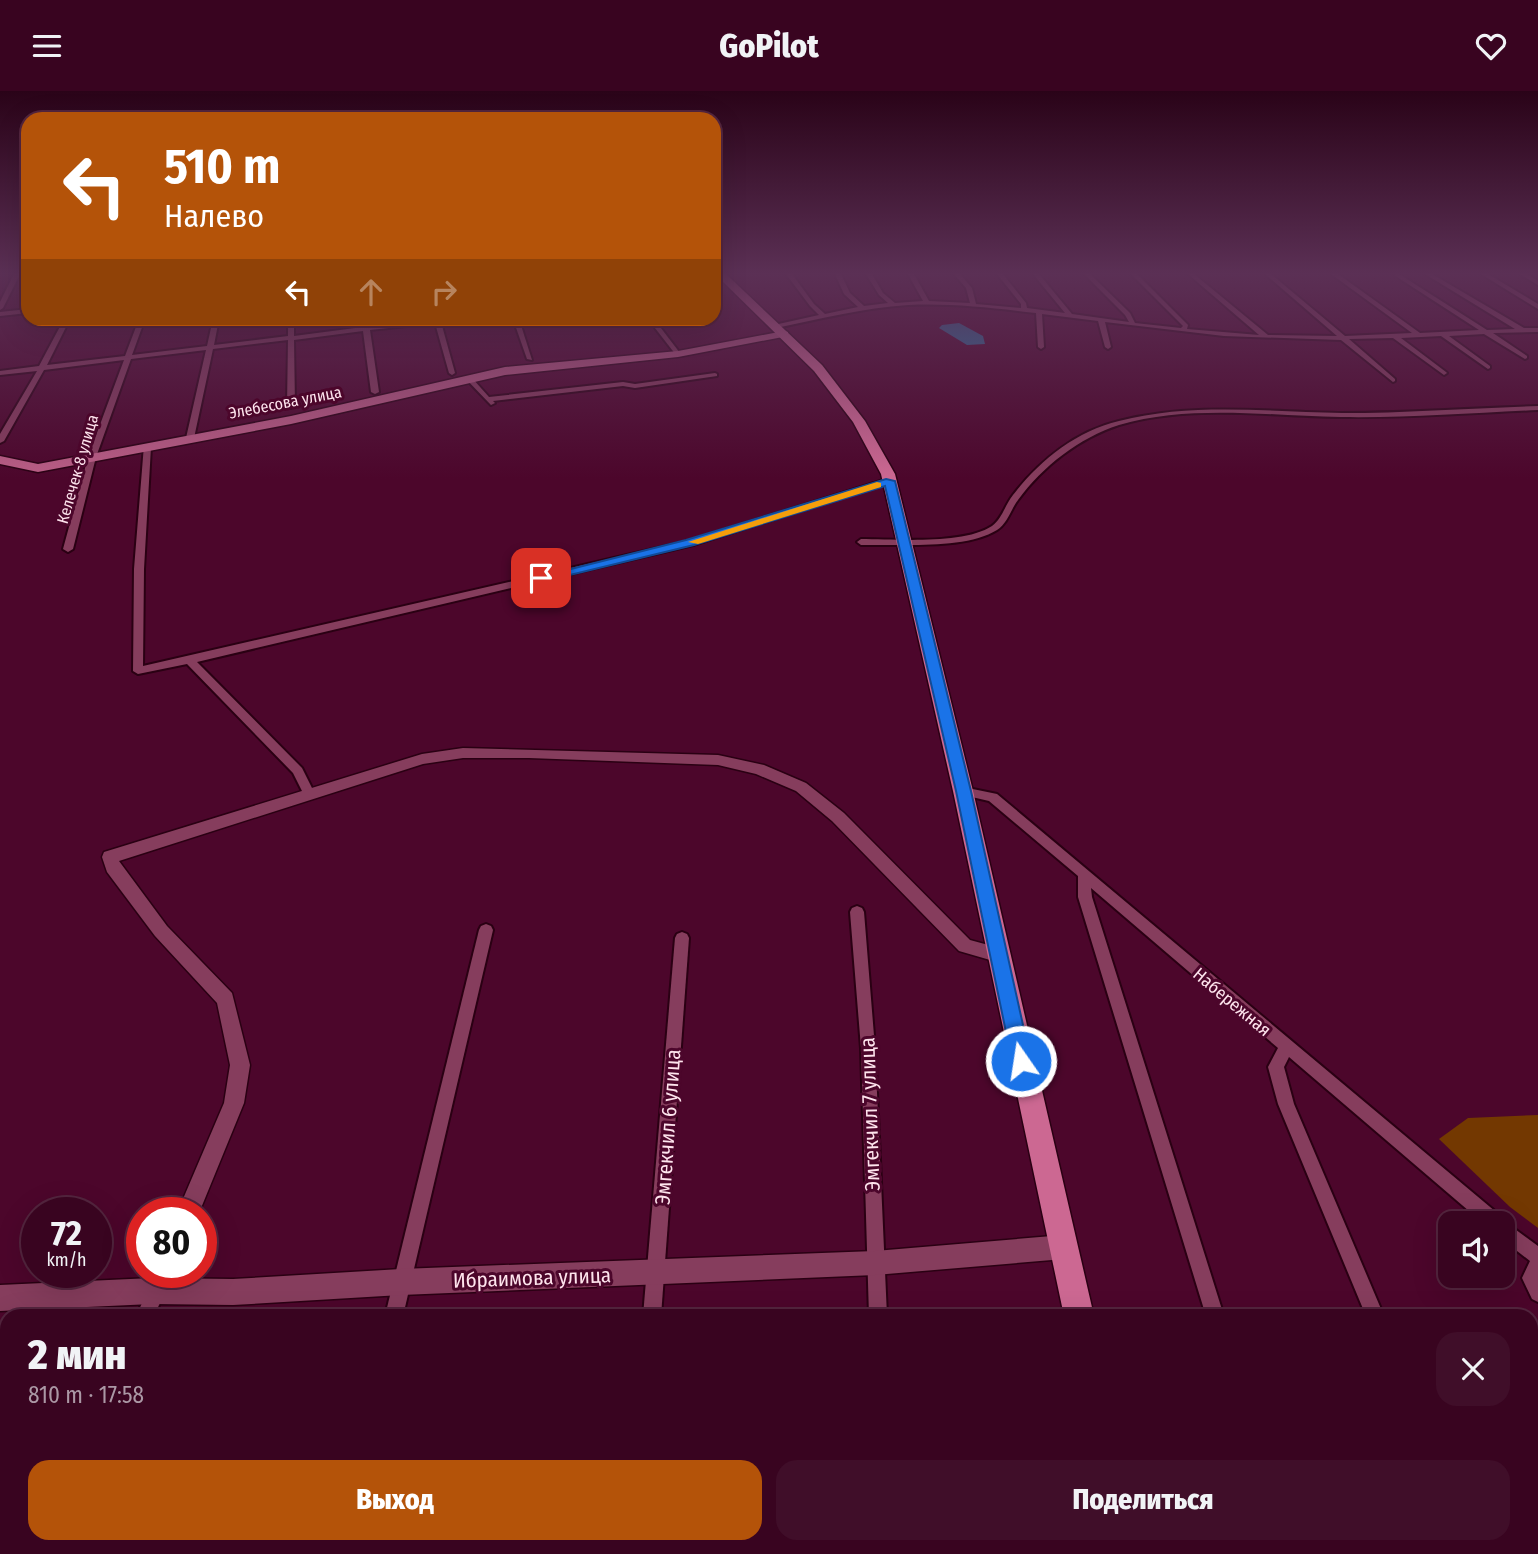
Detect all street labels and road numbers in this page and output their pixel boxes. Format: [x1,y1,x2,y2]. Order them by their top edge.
street label: Элебесова улица [227,382,343,423]
street label: Келечек-8 улица [53,412,102,526]
street label: Набережная [1188,963,1276,1041]
street label: Эмгекчил 7 улица [854,1037,886,1191]
street label: Эмгекчил 6 улица [650,1048,686,1206]
street label: Ибраимова улица [452,1262,612,1294]

